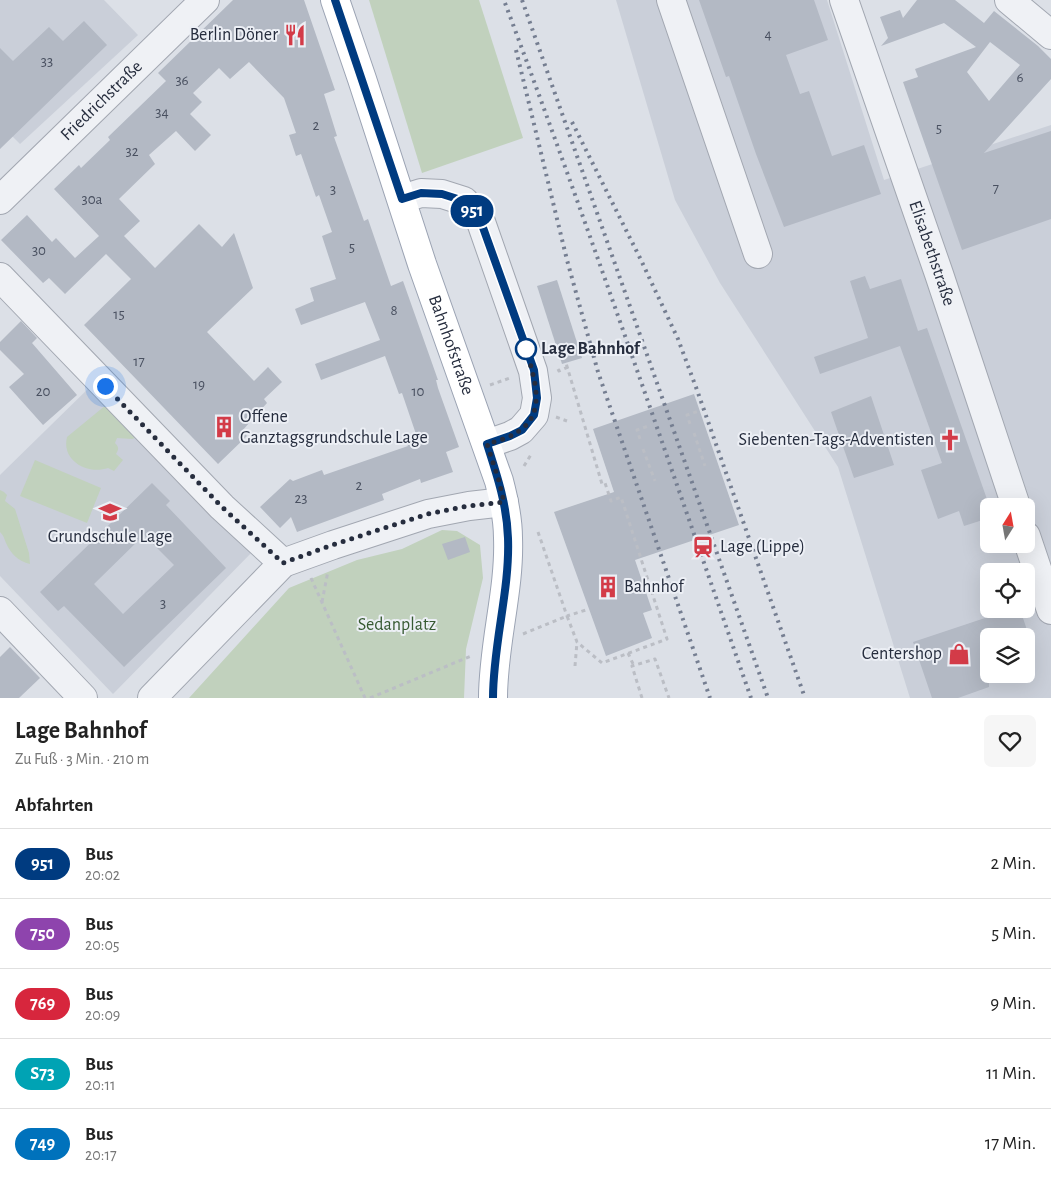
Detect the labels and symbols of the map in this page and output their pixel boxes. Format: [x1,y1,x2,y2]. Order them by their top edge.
restaurant icon: Berlin Döner [282,22,308,48]
place label: Berlin Döner [190,26,278,44]
house number: 4 [764,27,772,42]
house number: 33 [41,54,53,69]
street label: Friedrichstraße [57,57,146,144]
house number: 6 [1016,70,1024,85]
house number: 36 [175,73,189,88]
house number: 34 [155,105,169,120]
house number: 2 [313,118,320,133]
house number: 5 [936,121,942,136]
house number: 32 [125,144,139,159]
house number: 7 [993,181,999,196]
house number: 3 [330,182,336,197]
house number: 30a [81,192,103,207]
line badge: 951 [443,195,501,227]
street label: Elisabethstraße [905,198,958,308]
house number: 5 [349,240,355,255]
house number: 30 [32,243,46,258]
street label: Bahnhofstraße [425,293,477,397]
house number: 8 [390,303,398,318]
house number: 15 [113,307,125,322]
marker: Lage Bahnhof [515,338,537,360]
place label: Lage Bahnhof [541,340,642,358]
house number: 17 [133,354,145,369]
your location [93,374,118,399]
house number: 19 [193,377,205,392]
house number: 20 [36,384,50,399]
house number: 10 [411,384,425,399]
place label: Offene Ganztagsgrundschule Lage [240,408,428,447]
building icon: Offene Ganztagsgrundschule Lage [211,414,237,440]
church icon: Siebenten-Tags-Adventisten [937,427,963,453]
place label: Siebenten-Tags-Adventisten [739,431,934,449]
house number: 2 [356,478,363,493]
house number: 23 [294,491,308,506]
north arrow [980,498,1035,552]
school or university icon: Grundschule Lage [97,499,123,525]
place label: Grundschule Lage [48,528,172,546]
station icon: Lage (Lippe) [690,534,716,560]
place label: Lage (Lippe) [720,538,805,556]
building icon: Bahnhof [595,574,621,600]
place label: Bahnhof [624,578,685,596]
house number: 3 [160,596,166,611]
park label: Sedanplatz [358,616,436,634]
shop icon: Centershop [946,641,972,667]
place label: Centershop [862,645,942,663]

